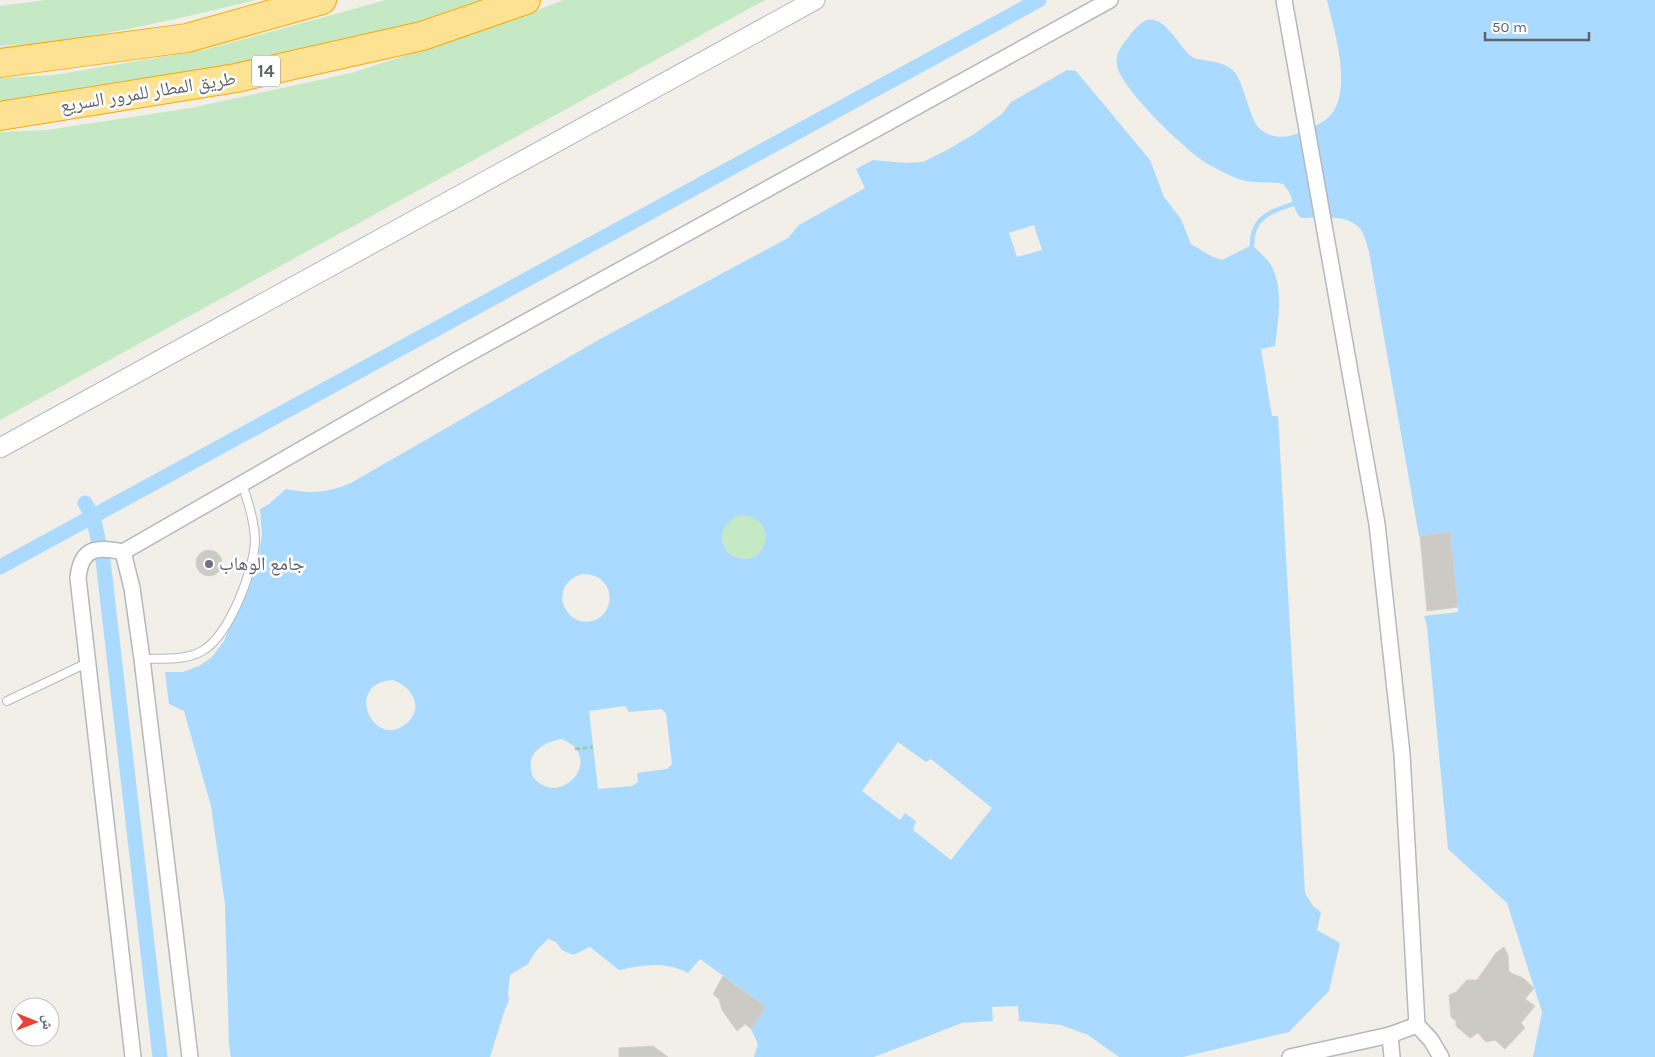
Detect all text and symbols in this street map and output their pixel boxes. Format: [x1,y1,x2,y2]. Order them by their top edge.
scale bar [1485,10,1589,42]
text: 50 m [1492,18,1527,36]
road number: 14 [252,56,280,86]
street label: طريق المطار للمرور السريع [58,67,238,118]
place label: جامع الوهاب [219,553,305,576]
marker: جامع الوهاب [203,558,215,570]
north arrow [10,997,60,1047]
text: ش [39,1015,56,1030]

